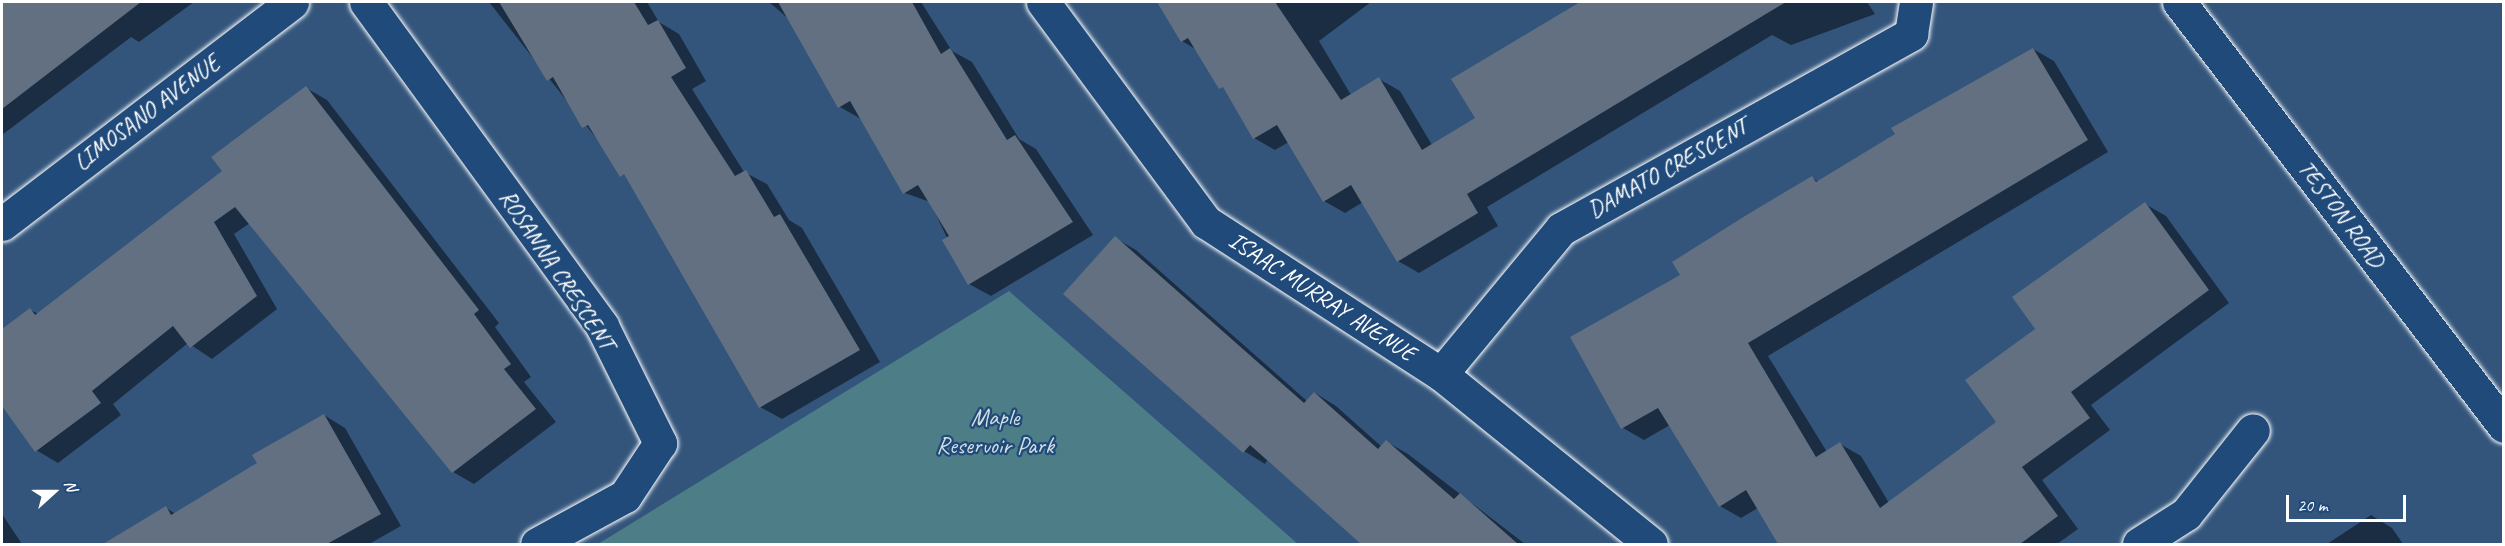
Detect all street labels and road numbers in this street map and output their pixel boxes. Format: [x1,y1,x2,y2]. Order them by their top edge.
street label: LIMOSANO AVENUE [68,49,226,177]
street label: DAMATO CRESCENT [1583,113,1753,225]
street label: TESTON ROAD [2291,154,2391,274]
street label: ROSANNA CRESCENT [492,184,622,356]
street label: ISAAC MURRAY AVENUE [1224,226,1420,368]

